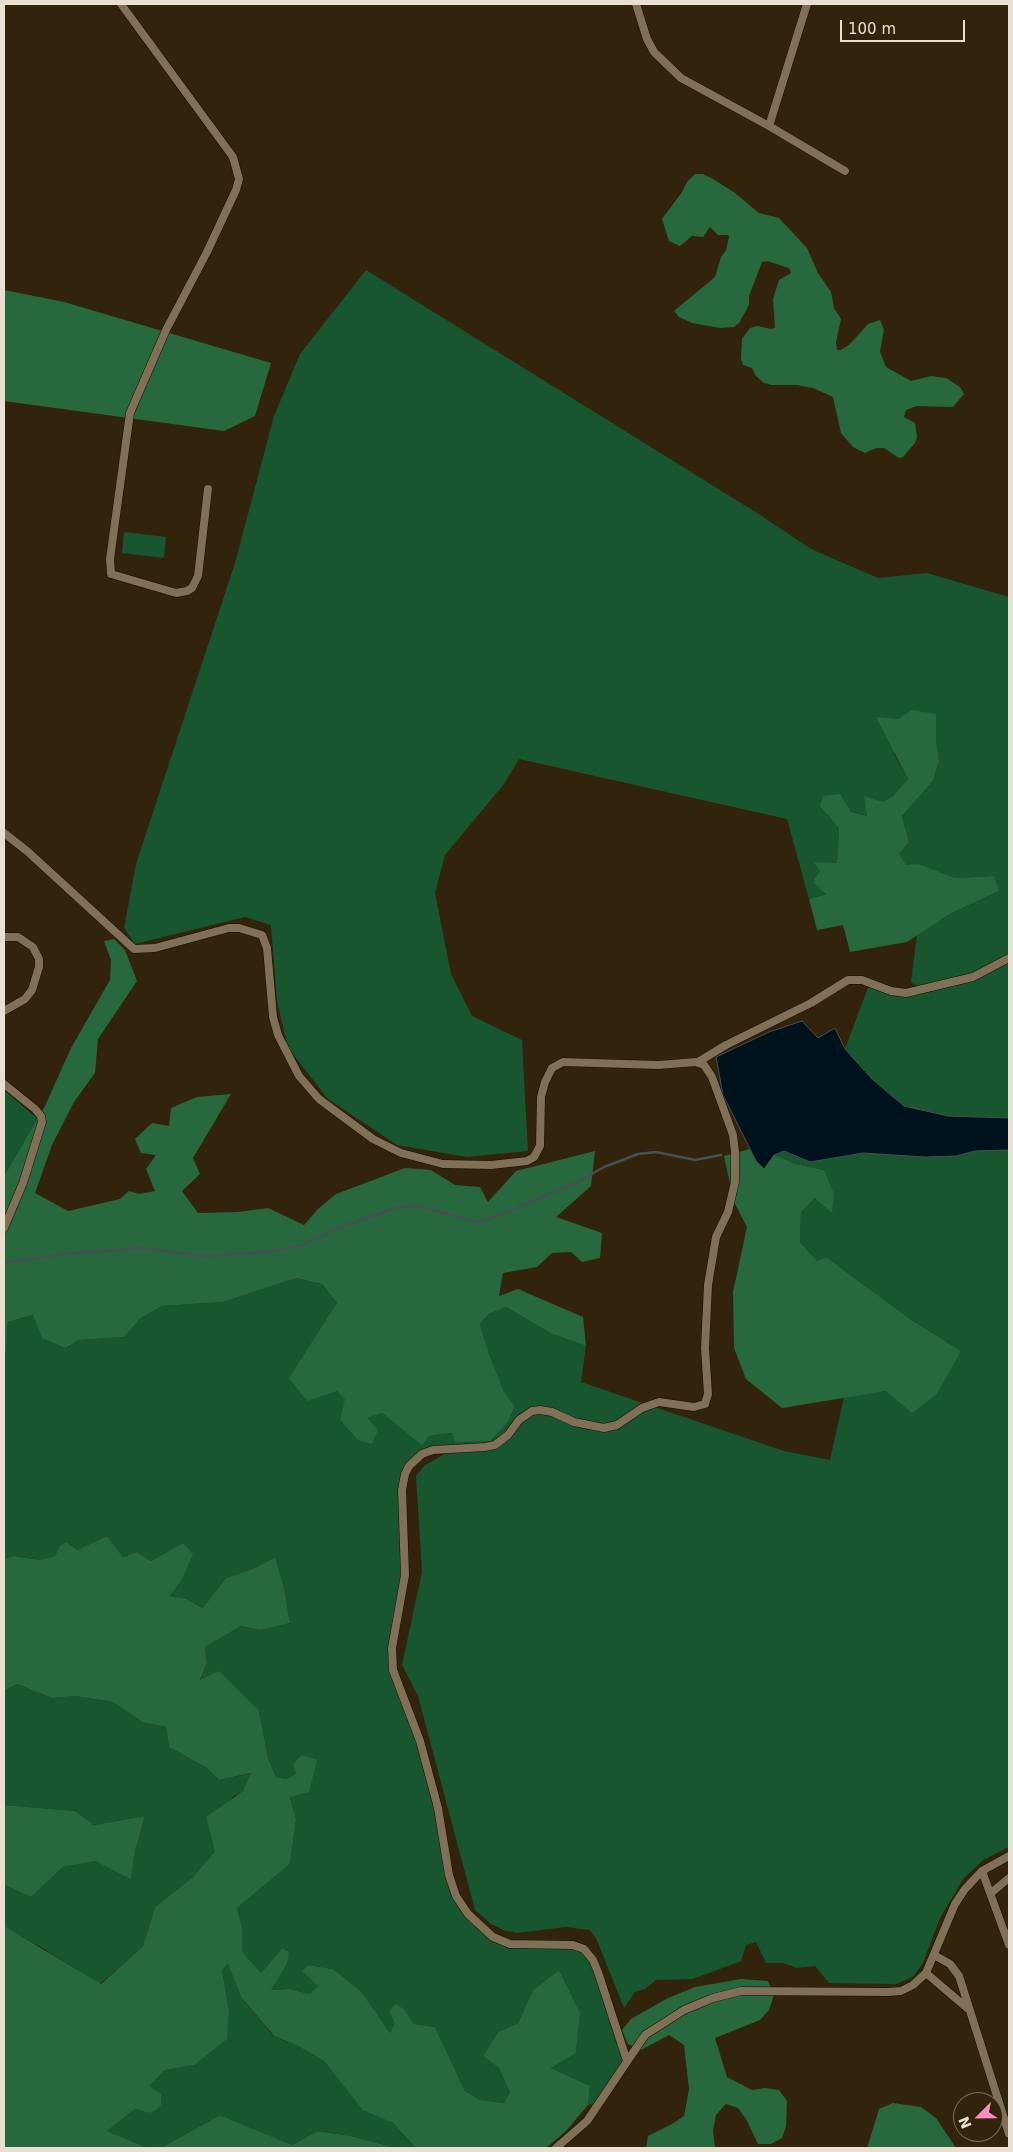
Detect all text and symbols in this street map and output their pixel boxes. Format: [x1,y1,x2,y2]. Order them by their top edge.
scale bar [843,10,968,42]
text: 100 m [848,20,896,38]
north arrow [953,2092,1003,2142]
text: N [955,2114,975,2131]

